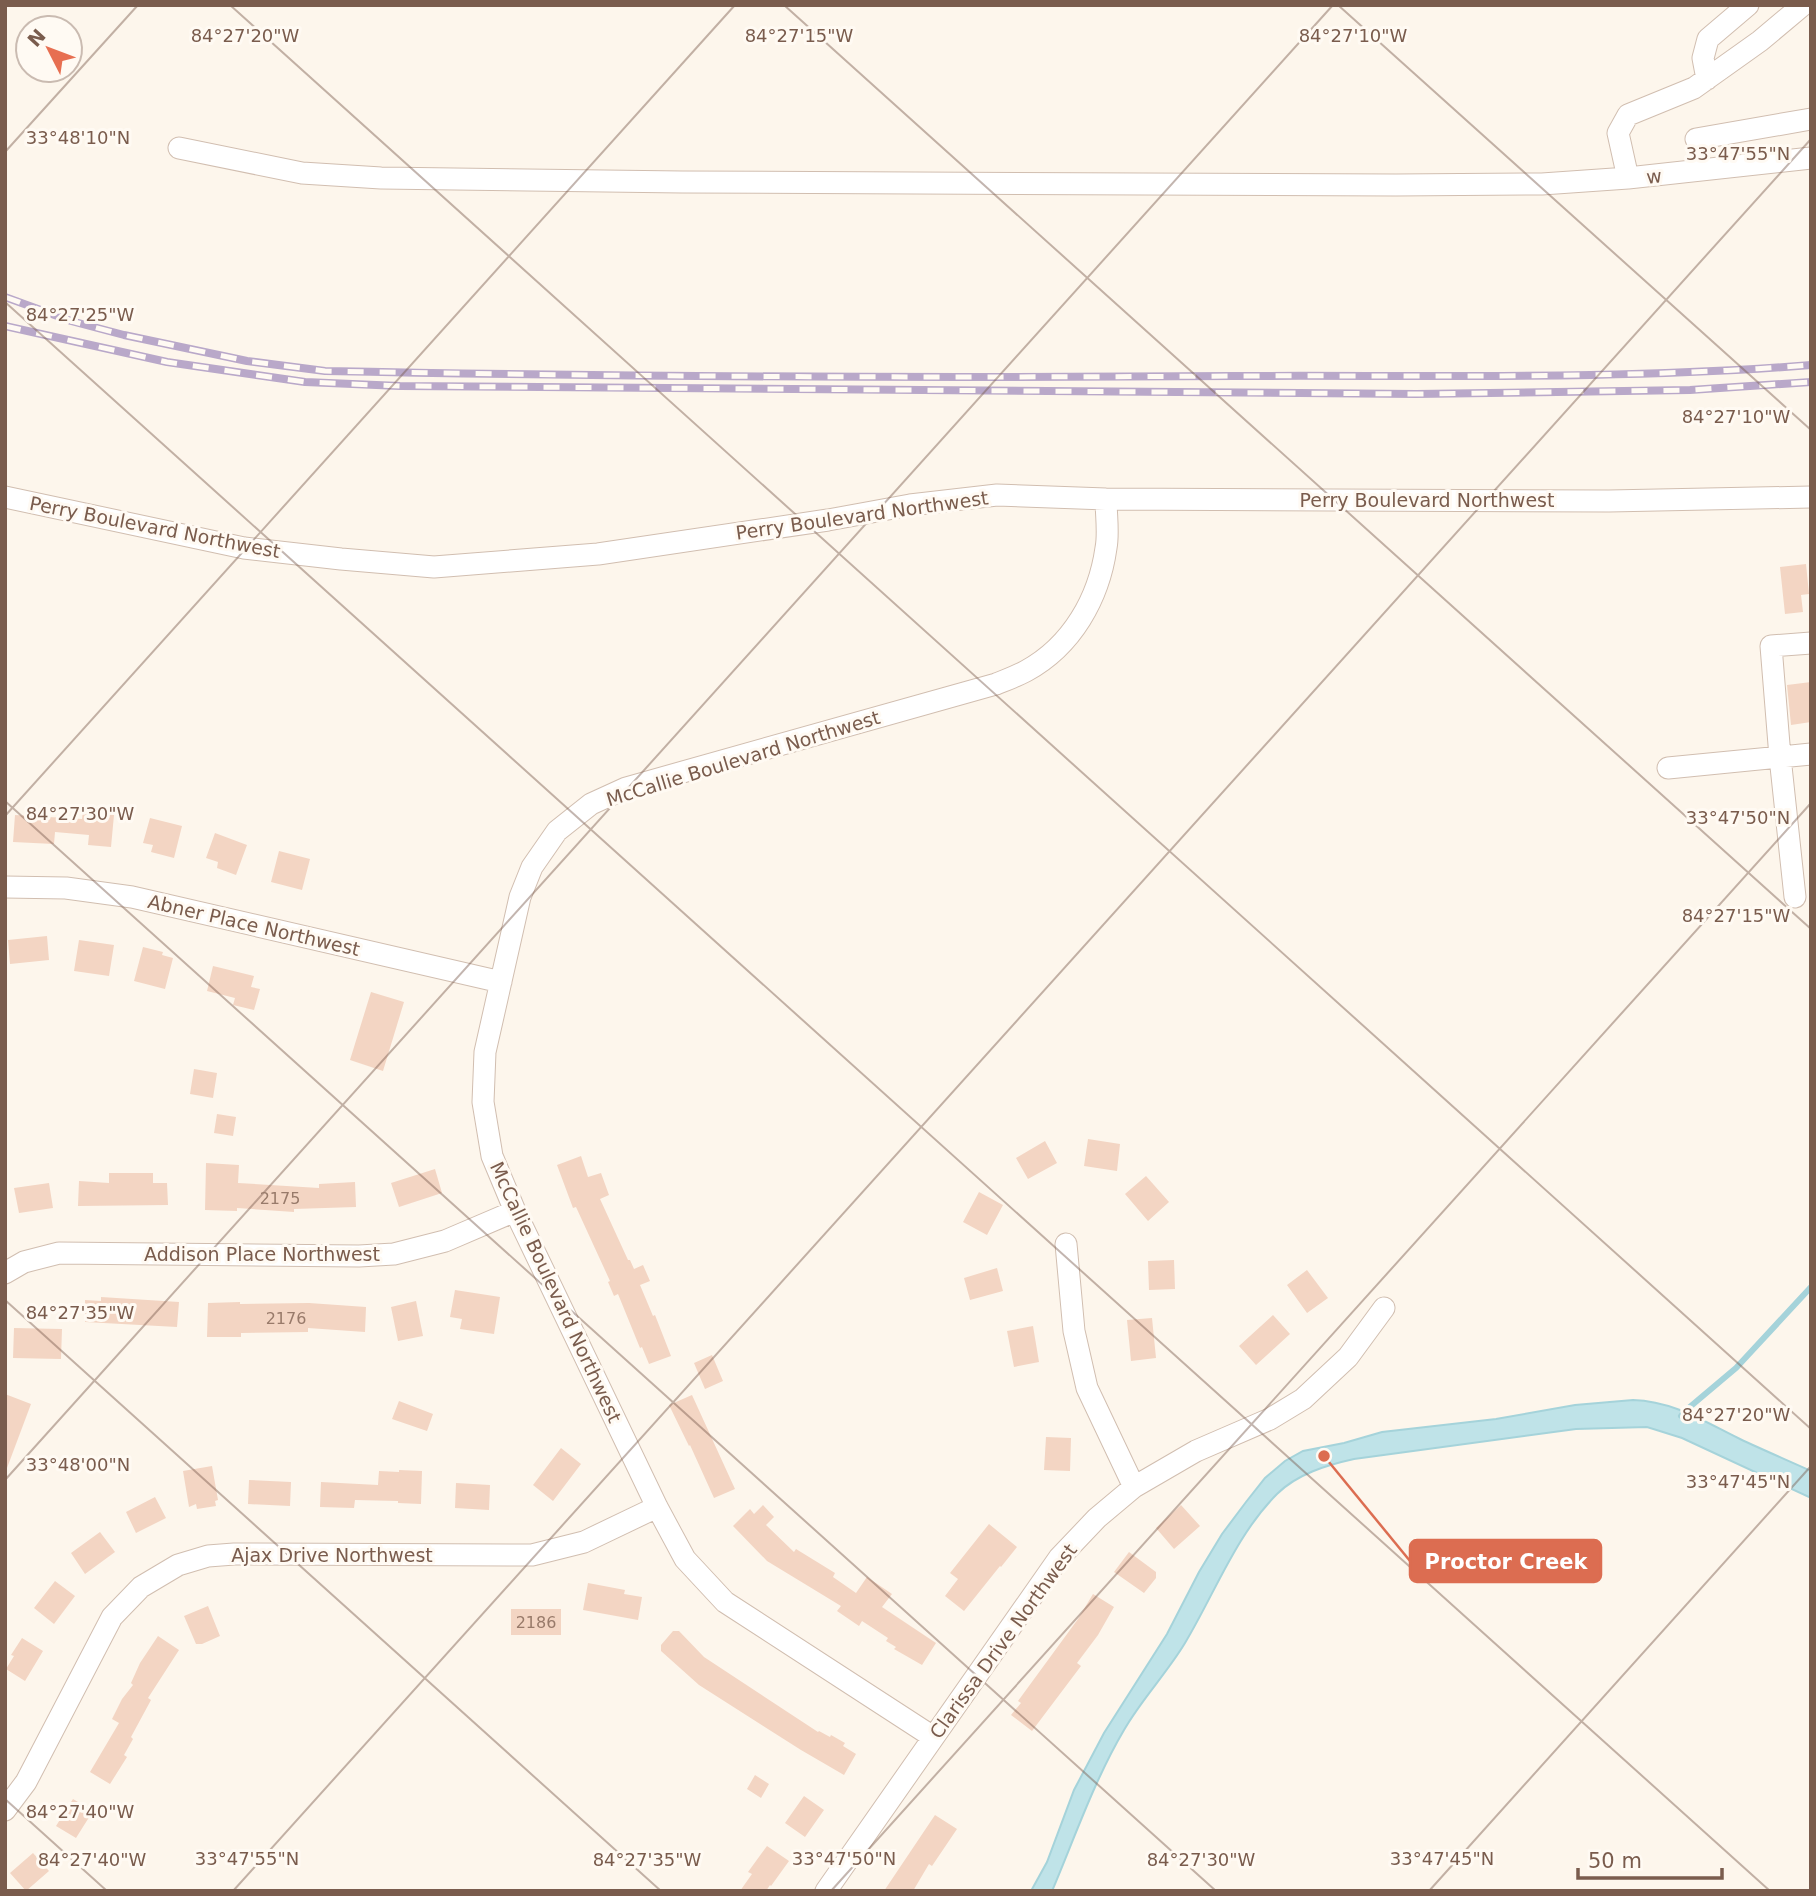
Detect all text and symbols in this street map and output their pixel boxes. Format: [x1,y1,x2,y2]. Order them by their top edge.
north arrow [14,14,84,84]
text: N [23,24,50,51]
text: 84°27'20"W [191,25,300,46]
text: 84°27'15"W [745,25,854,46]
text: 84°27'10"W [1299,25,1408,46]
text: 33°48'10"N [26,127,130,148]
text: 33°47'55"N [1686,143,1790,164]
street label: w [1645,164,1663,188]
text: 84°27'25"W [26,304,135,325]
text: 84°27'10"W [1682,406,1791,427]
street label: Perry Boulevard Northwest [734,486,990,544]
street label: Perry Boulevard Northwest [1300,489,1554,511]
street label: Perry Boulevard Northwest [28,492,282,562]
street label: McCallie Boulevard Northwest [603,706,883,810]
text: 84°27'30"W [26,803,135,824]
text: 33°47'50"N [1686,807,1790,828]
street label: Abner Place Northwest [146,890,362,960]
text: 84°27'15"W [1682,905,1791,926]
street label: McCallie Boulevard Northwest [486,1158,626,1426]
house number: 2175 [260,1189,300,1208]
street label: Addison Place Northwest [144,1243,380,1265]
text: 84°27'35"W [26,1302,135,1323]
house number: 2176 [266,1309,306,1328]
text: 84°27'20"W [1682,1404,1791,1425]
text: 33°48'00"N [26,1454,130,1475]
text: 33°47'45"N [1686,1471,1790,1492]
street label: Clarissa Drive Northwest [925,1539,1081,1743]
callout: Proctor Creek [1410,1540,1601,1582]
street label: Ajax Drive Northwest [231,1544,433,1566]
text: Proctor Creek [1425,1550,1589,1574]
house number: 2186 [516,1613,556,1632]
text: 84°27'40"W [26,1801,135,1822]
scale bar [1578,1836,1722,1880]
text: 33°47'55"N [195,1848,299,1869]
text: 33°47'50"N [792,1848,896,1869]
text: 33°47'45"N [1390,1848,1494,1869]
text: 84°27'40"W [38,1849,147,1870]
text: 84°27'35"W [593,1849,702,1870]
text: 84°27'30"W [1147,1849,1256,1870]
text: 50 m [1588,1849,1642,1873]

